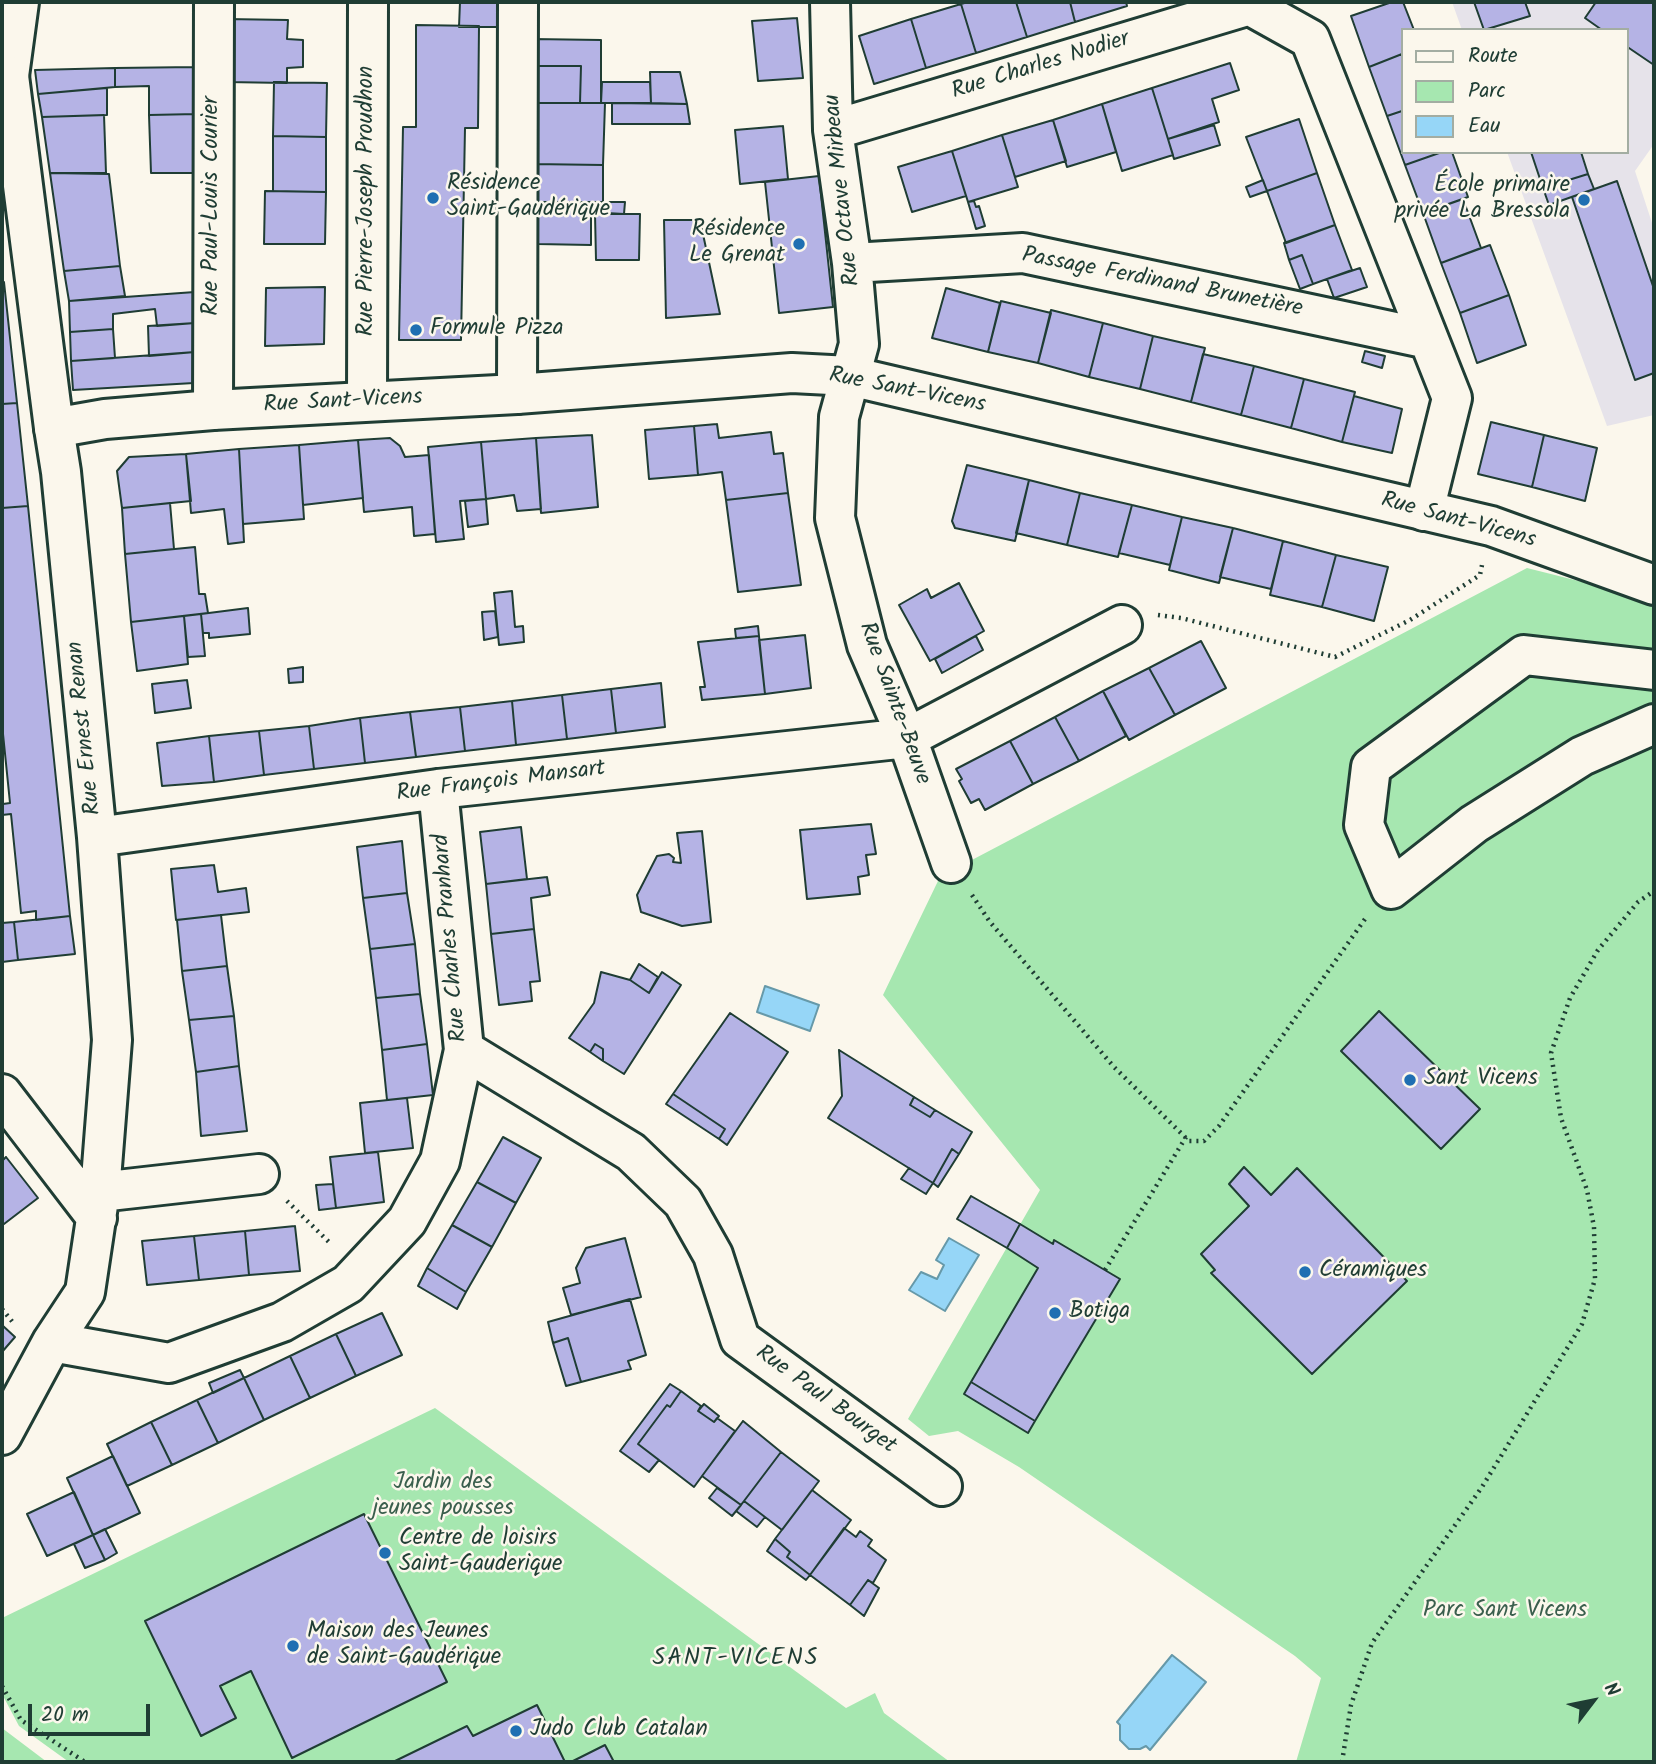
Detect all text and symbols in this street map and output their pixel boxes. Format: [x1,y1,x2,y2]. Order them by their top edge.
street label: Rue Charles Nodier [949,27,1133,107]
legend [1400,28,1628,154]
text: Route [1468,40,1517,73]
street label: Rue Pierre-Joseph Proudhon [354,66,382,336]
text: Parc [1468,75,1506,108]
street label: Rue Octave Mirbeau [820,93,868,287]
street label: Rue Paul-Louis Courier [199,96,227,316]
text: Eau [1468,110,1500,143]
place label: Résidence Saint-Gaudérique [447,171,610,225]
place label: École primaire privée La Bressola [1395,173,1570,227]
marker: Résidence Saint-Gaudérique [425,190,441,206]
marker: École primaire privée La Bressola [1576,192,1592,208]
place label: Résidence Le Grenat [689,217,785,271]
marker: Résidence Le Grenat [791,236,807,252]
street label: Passage Ferdinand Brunetière [1019,243,1305,325]
place label: Formule Pizza [430,316,564,344]
marker: Formule Pizza [408,322,424,338]
street label: Rue Sant-Vicens [826,363,988,421]
street label: Rue Sant-Vicens [263,385,423,421]
street label: Rue Sant-Vicens [1378,488,1538,556]
street label: Rue Sainte-Beuve [851,619,935,789]
street label: Rue Ernest Renan [63,640,109,816]
street label: Rue François Mansart [395,756,607,810]
street label: Rue Charles Pranhard [429,833,475,1043]
place label: Sant Vicens [1424,1066,1538,1094]
marker: Sant Vicens [1402,1072,1418,1088]
place label: Céramiques [1319,1258,1427,1286]
marker: Céramiques [1297,1264,1313,1280]
place label: Botiga [1069,1299,1130,1327]
marker: Botiga [1047,1305,1063,1321]
street label: Rue Paul Bourget [749,1341,901,1461]
park label: Jardin des jeunes pousses [372,1470,514,1524]
place label: Centre de loisirs Saint-Gauderique [399,1526,562,1580]
marker: Centre de loisirs Saint-Gauderique [377,1545,393,1561]
park label: Parc Sant Vicens [1423,1598,1587,1626]
place label: Maison des Jeunes de Saint-Gaudérique [307,1619,501,1673]
marker: Maison des Jeunes de Saint-Gaudérique [285,1638,301,1654]
district label: SANT-VICENS [654,1646,818,1674]
north arrow [1558,1666,1628,1736]
text: N [1595,1677,1627,1703]
scale bar [32,1690,154,1734]
text: 20 m [41,1699,89,1732]
place label: Judo Club Catalan [530,1717,708,1745]
marker: Judo Club Catalan [508,1723,524,1739]

